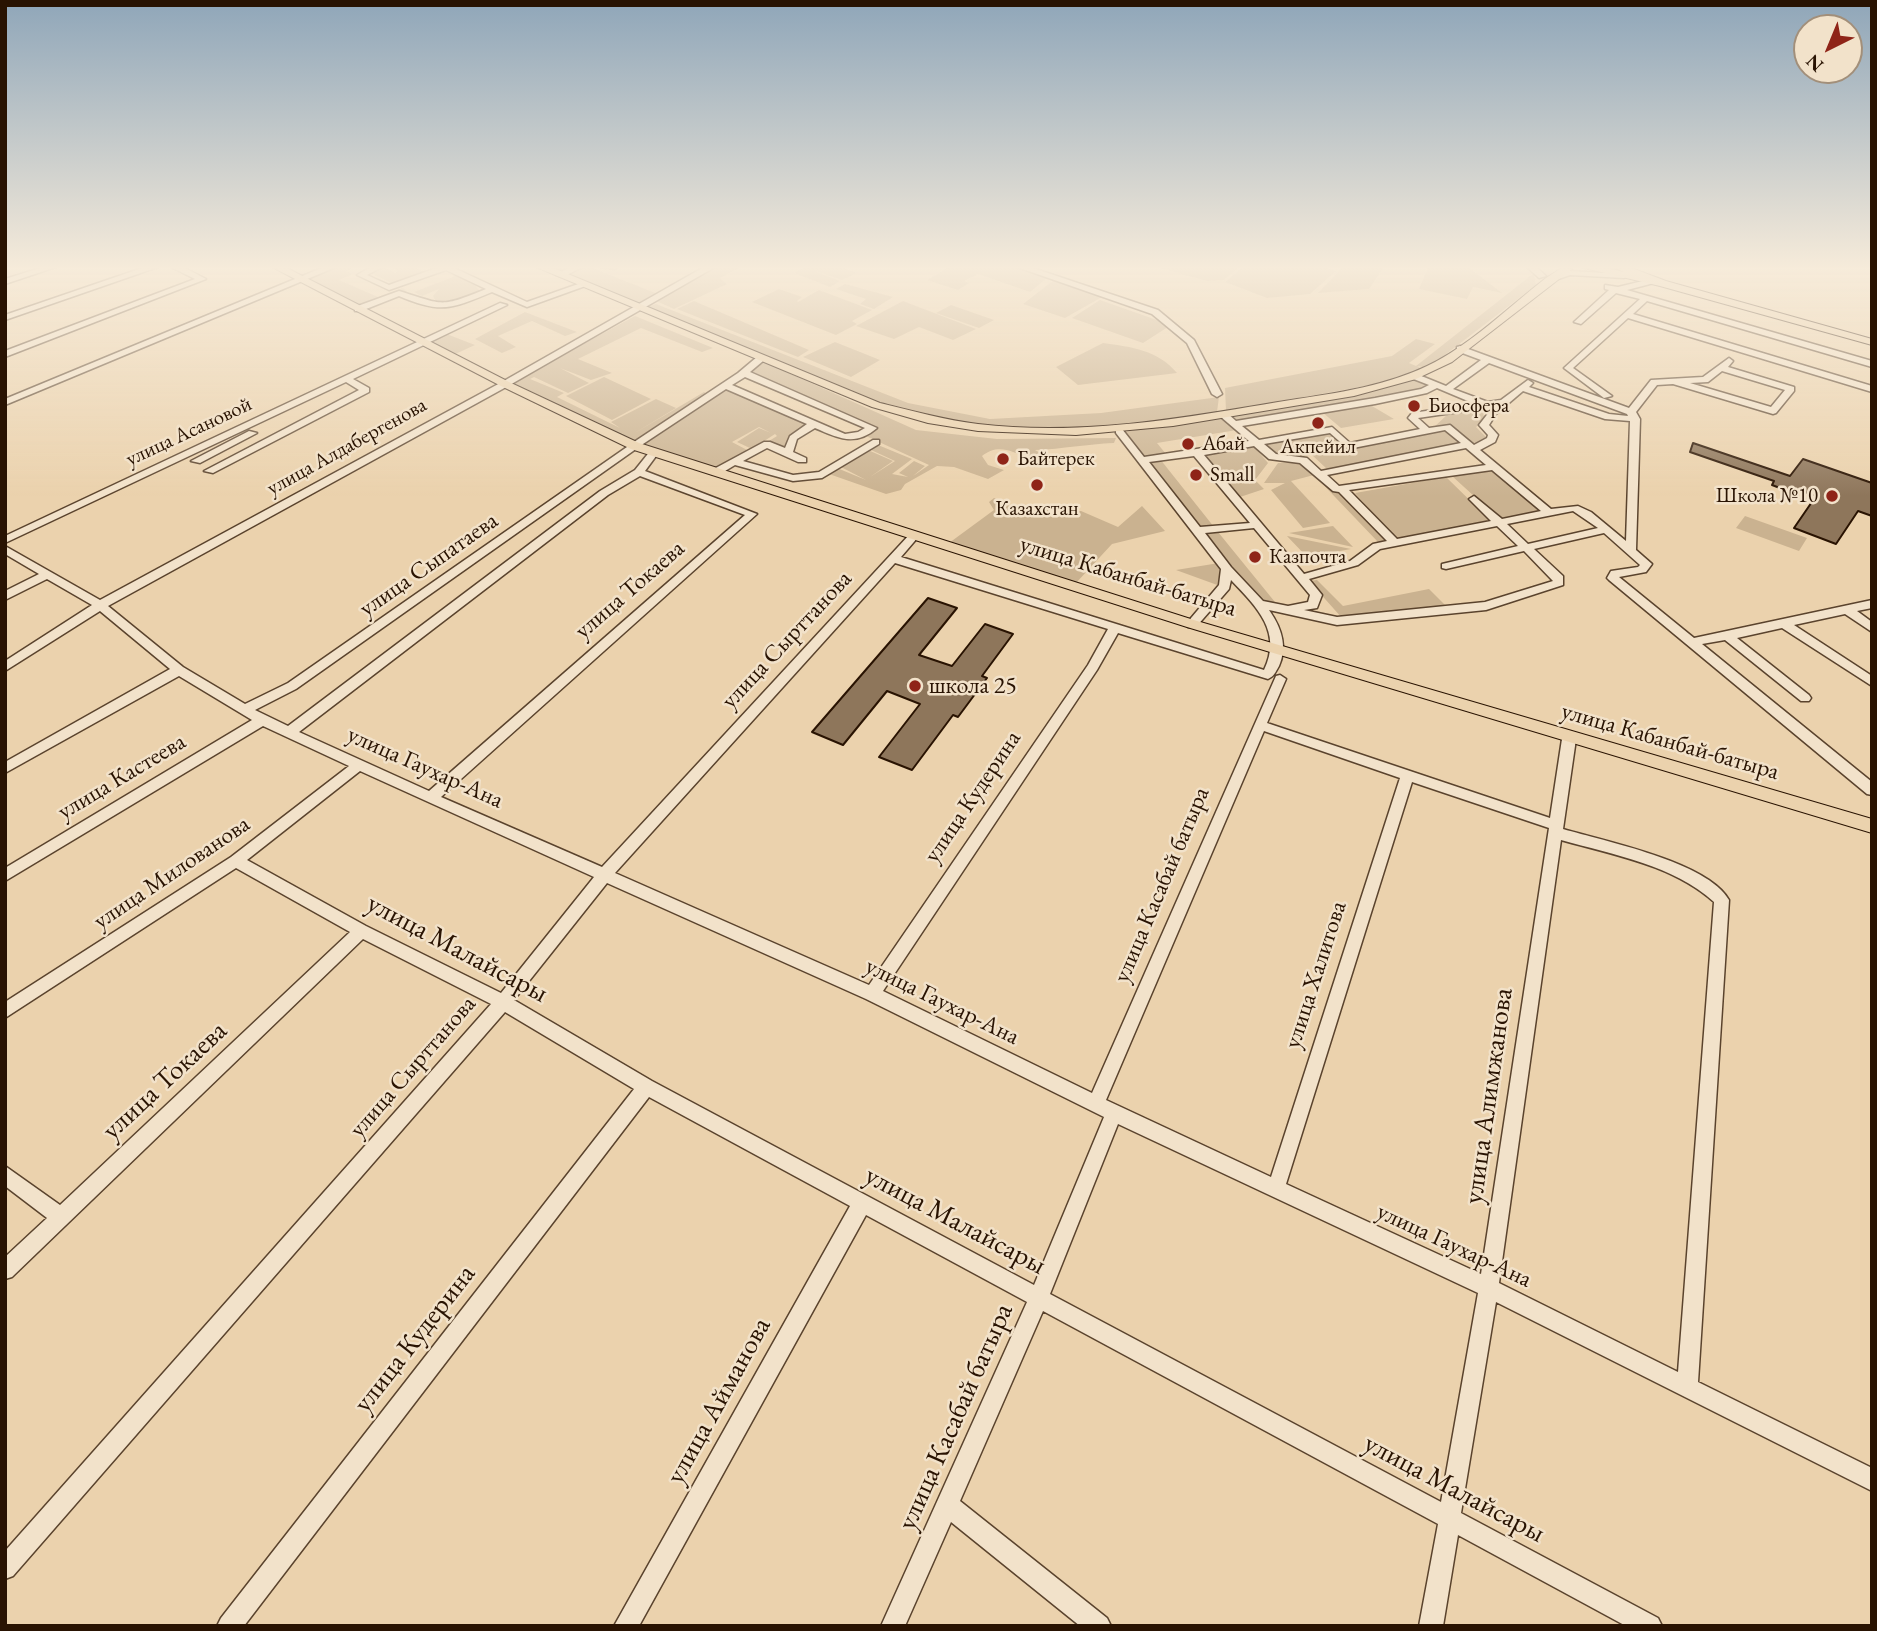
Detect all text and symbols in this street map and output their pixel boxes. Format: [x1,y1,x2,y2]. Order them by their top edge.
north arrow [1793,14,1863,84]
text: N [1801,49,1829,78]
street label: улица Асановой [122,392,256,472]
street label: улица Алдабергенова [263,393,431,501]
place label: Биосфера [1428,393,1509,419]
marker: Биосфера [1406,398,1422,414]
marker: Акпейил [1310,415,1326,431]
place label: Абай [1202,431,1245,457]
place label: Акпейил [1280,434,1356,460]
marker: Абай [1180,436,1196,452]
place label: Байтерек [1017,446,1095,472]
marker: Байтерек [995,451,1011,467]
place label: Small [1210,462,1255,488]
marker: Small [1188,467,1204,483]
marker: Казахстан [1029,477,1045,493]
place label: Школа №10 [1716,483,1818,509]
marker: Школа №10 [1824,488,1840,504]
place label: Казахстан [995,496,1079,522]
street label: улица Сыпатаева [354,507,504,623]
street label: улица Кабанбай-батыра [1016,530,1240,624]
street label: улица Токаева [569,534,691,646]
place label: Казпочта [1269,544,1346,570]
marker: Казпочта [1247,549,1263,565]
street label: улица Сырттанова [716,565,858,715]
place label: школа 25 [929,672,1017,700]
marker: школа 25 [907,678,923,694]
street label: улица Кабанбай-батыра [1558,697,1782,787]
street label: улица Гаухар-Ана [343,721,507,815]
street label: улица Кудерина [918,725,1028,869]
street label: улица Кастеева [53,728,191,826]
street label: улица Касабай батыра [1108,783,1216,987]
street label: улица Милованова [88,810,256,936]
street label: улица Малайсары [361,887,553,1011]
street label: улица Халитова [1279,898,1353,1052]
street label: улица Гаухар-Ана [860,952,1024,1052]
street label: улица Алимжанова [1457,986,1521,1206]
street label: улица Сырттанова [344,990,482,1144]
street label: улица Токаева [95,1015,235,1147]
street label: улица Малайсары [859,1159,1051,1283]
street label: улица Гаухар-Ана [1372,1198,1536,1294]
street label: улица Кудерина [347,1258,483,1420]
street label: улица Касабай батыра [891,1299,1021,1535]
street label: улица Айманова [659,1312,779,1490]
street label: улица Малайсары [1358,1427,1550,1551]

